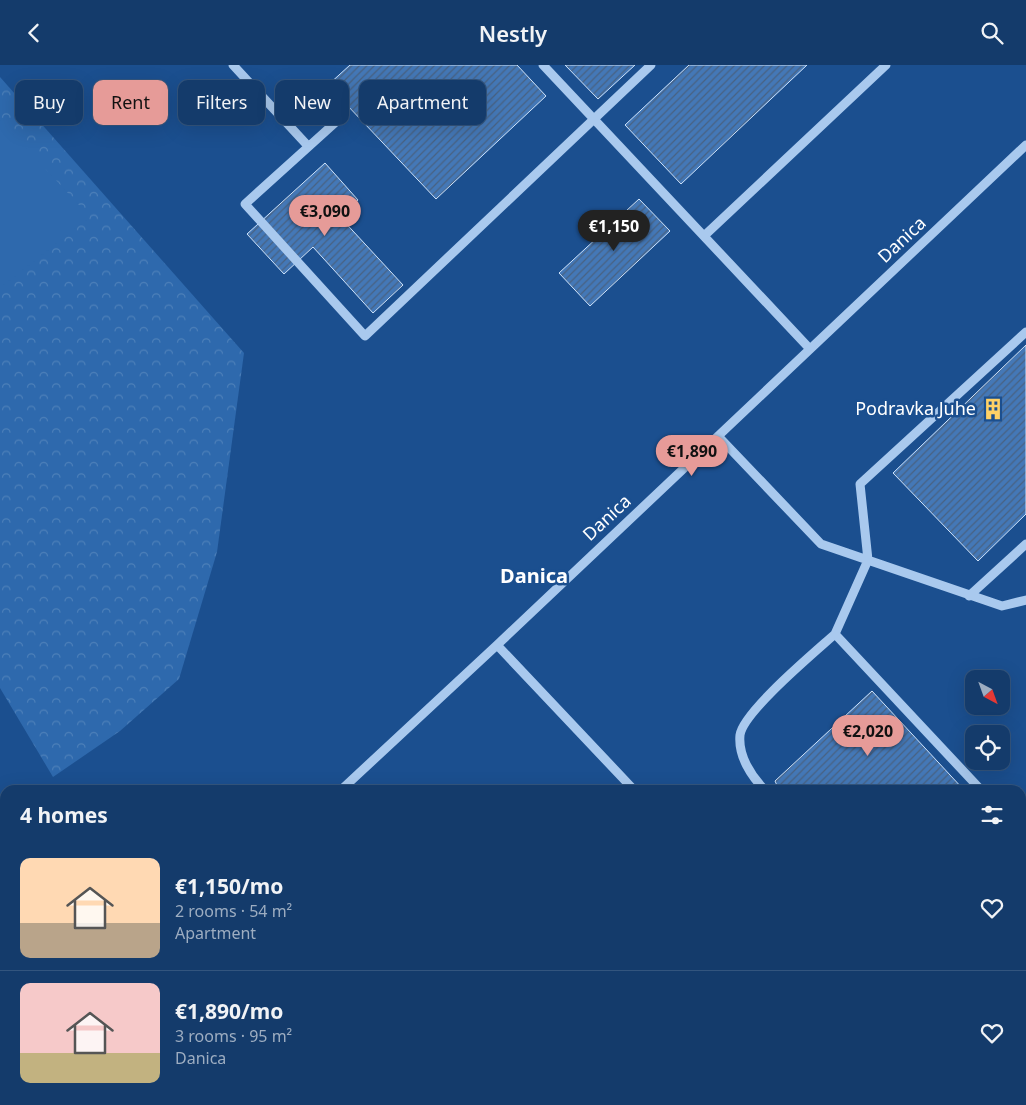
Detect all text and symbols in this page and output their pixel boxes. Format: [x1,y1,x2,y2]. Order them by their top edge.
text: Nestly [479,18,547,48]
icon: back [20,19,48,47]
icon: search [978,19,1006,47]
chip: Buy [15,80,83,125]
chip: Rent [93,80,168,125]
chip: Filters [178,80,265,125]
chip: New [275,80,349,125]
chip: Apartment [359,80,486,125]
pin: €3,090 [284,195,366,237]
text: €3,090 [300,200,350,222]
pin: €1,150 [573,209,655,252]
street label: Danica [872,211,931,268]
text: €1,150 [589,215,639,237]
place label: Podravka Juhe [855,396,976,420]
building icon: Podravka Juhe [980,396,1006,422]
pin: €1,890 [651,435,733,477]
text: €1,890 [667,440,717,462]
street label: Danica [577,489,636,546]
district label: Danica [500,562,568,589]
north arrow [965,670,1010,715]
map controls [965,670,1010,770]
pin: €2,020 [827,715,909,757]
text: €2,020 [843,720,893,742]
button: locate [965,725,1010,770]
text: 4 homes [20,801,108,829]
icon: filters [978,801,1006,829]
text: €1,150/mo [175,872,283,900]
icon: home [60,878,120,938]
icon: heart [978,894,1006,922]
text: 2 rooms · 54 m² [175,900,292,922]
text: Apartment [175,922,256,944]
text: €1,890/mo [175,997,283,1025]
icon: home [60,1003,120,1063]
icon: heart [978,1019,1006,1047]
text: 3 rooms · 95 m² [175,1025,292,1047]
text: Danica [175,1047,226,1069]

